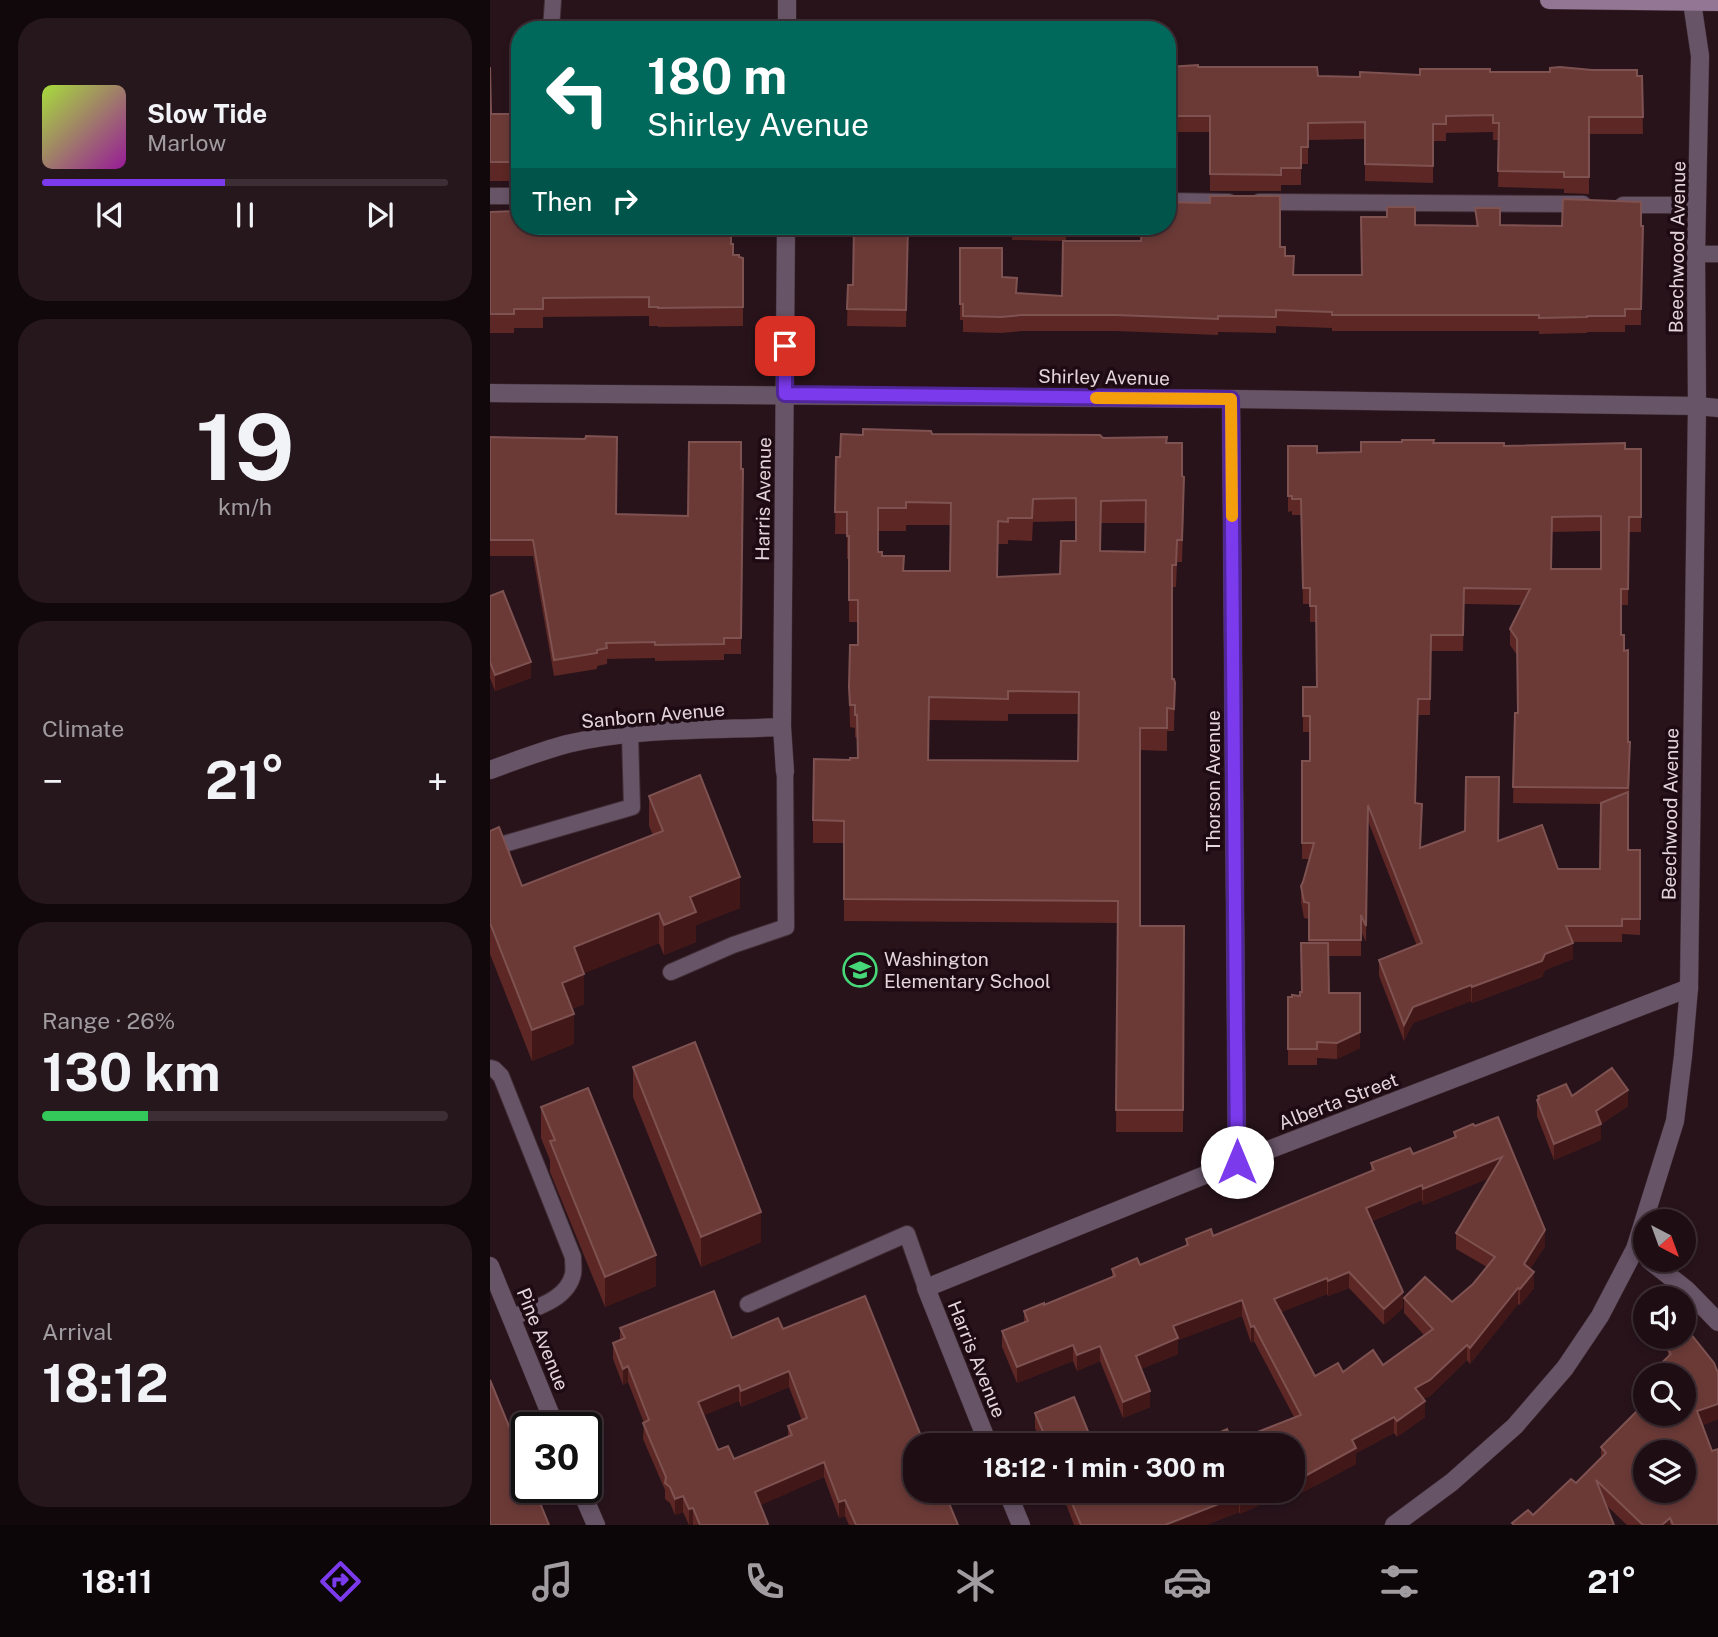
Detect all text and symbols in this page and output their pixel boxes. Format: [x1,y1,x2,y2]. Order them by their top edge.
text: 180 m [647,47,787,105]
icon: left [532,49,623,140]
text: Slow Tide [147,98,267,129]
text: Shirley Avenue [647,106,869,143]
text: Marlow [147,129,226,156]
street label: Beechwood Avenue [1664,161,1690,333]
icon: right [606,182,644,220]
text: Then [532,186,592,217]
icon: previous [91,196,129,234]
icon: pause [226,196,264,234]
icon: next [361,196,399,234]
pin [755,316,815,376]
icon: arrive [766,327,804,365]
street label: Shirley Avenue [1038,365,1170,389]
text: 19 [196,394,294,500]
street label: Harris Avenue [751,437,775,561]
text: km/h [218,493,272,520]
street label: Sanborn Avenue [580,698,726,732]
street label: Thorson Avenue [1202,710,1224,852]
text: Climate [42,715,124,742]
street label: Beechwood Avenue [1657,728,1683,900]
text: 21° [205,750,285,811]
text: − [42,759,63,804]
text: + [427,759,448,804]
place label: Washington Elementary School [884,948,1051,992]
school or university icon: Washington Elementary School [841,951,879,989]
text: Range · 26% [42,1007,175,1034]
text: 130 km [42,1042,221,1103]
street label: Alberta Street [1275,1068,1401,1134]
position arrow [1200,1125,1274,1199]
north arrow [1633,1209,1696,1272]
map controls [1633,1209,1696,1503]
street label: Pine Avenue [512,1285,574,1393]
button: sound [1633,1286,1696,1349]
street label: Harris Avenue [944,1297,1010,1421]
text: Arrival [42,1318,113,1345]
text: 18:12 [42,1353,168,1414]
button: search [1633,1363,1696,1426]
speed limit sign: 30 [511,1412,602,1503]
button: layers [1633,1440,1696,1503]
text: 18:12 · 1 min · 300 m [983,1452,1225,1483]
icon: directions [316,1557,365,1606]
icon: music [528,1557,577,1606]
icon: phone [740,1557,789,1606]
icon: climate [951,1557,1000,1606]
icon: car [1163,1557,1212,1606]
icon: filters [1375,1557,1424,1606]
text: 18:11 [81,1563,153,1600]
text: 21° [1587,1563,1637,1600]

